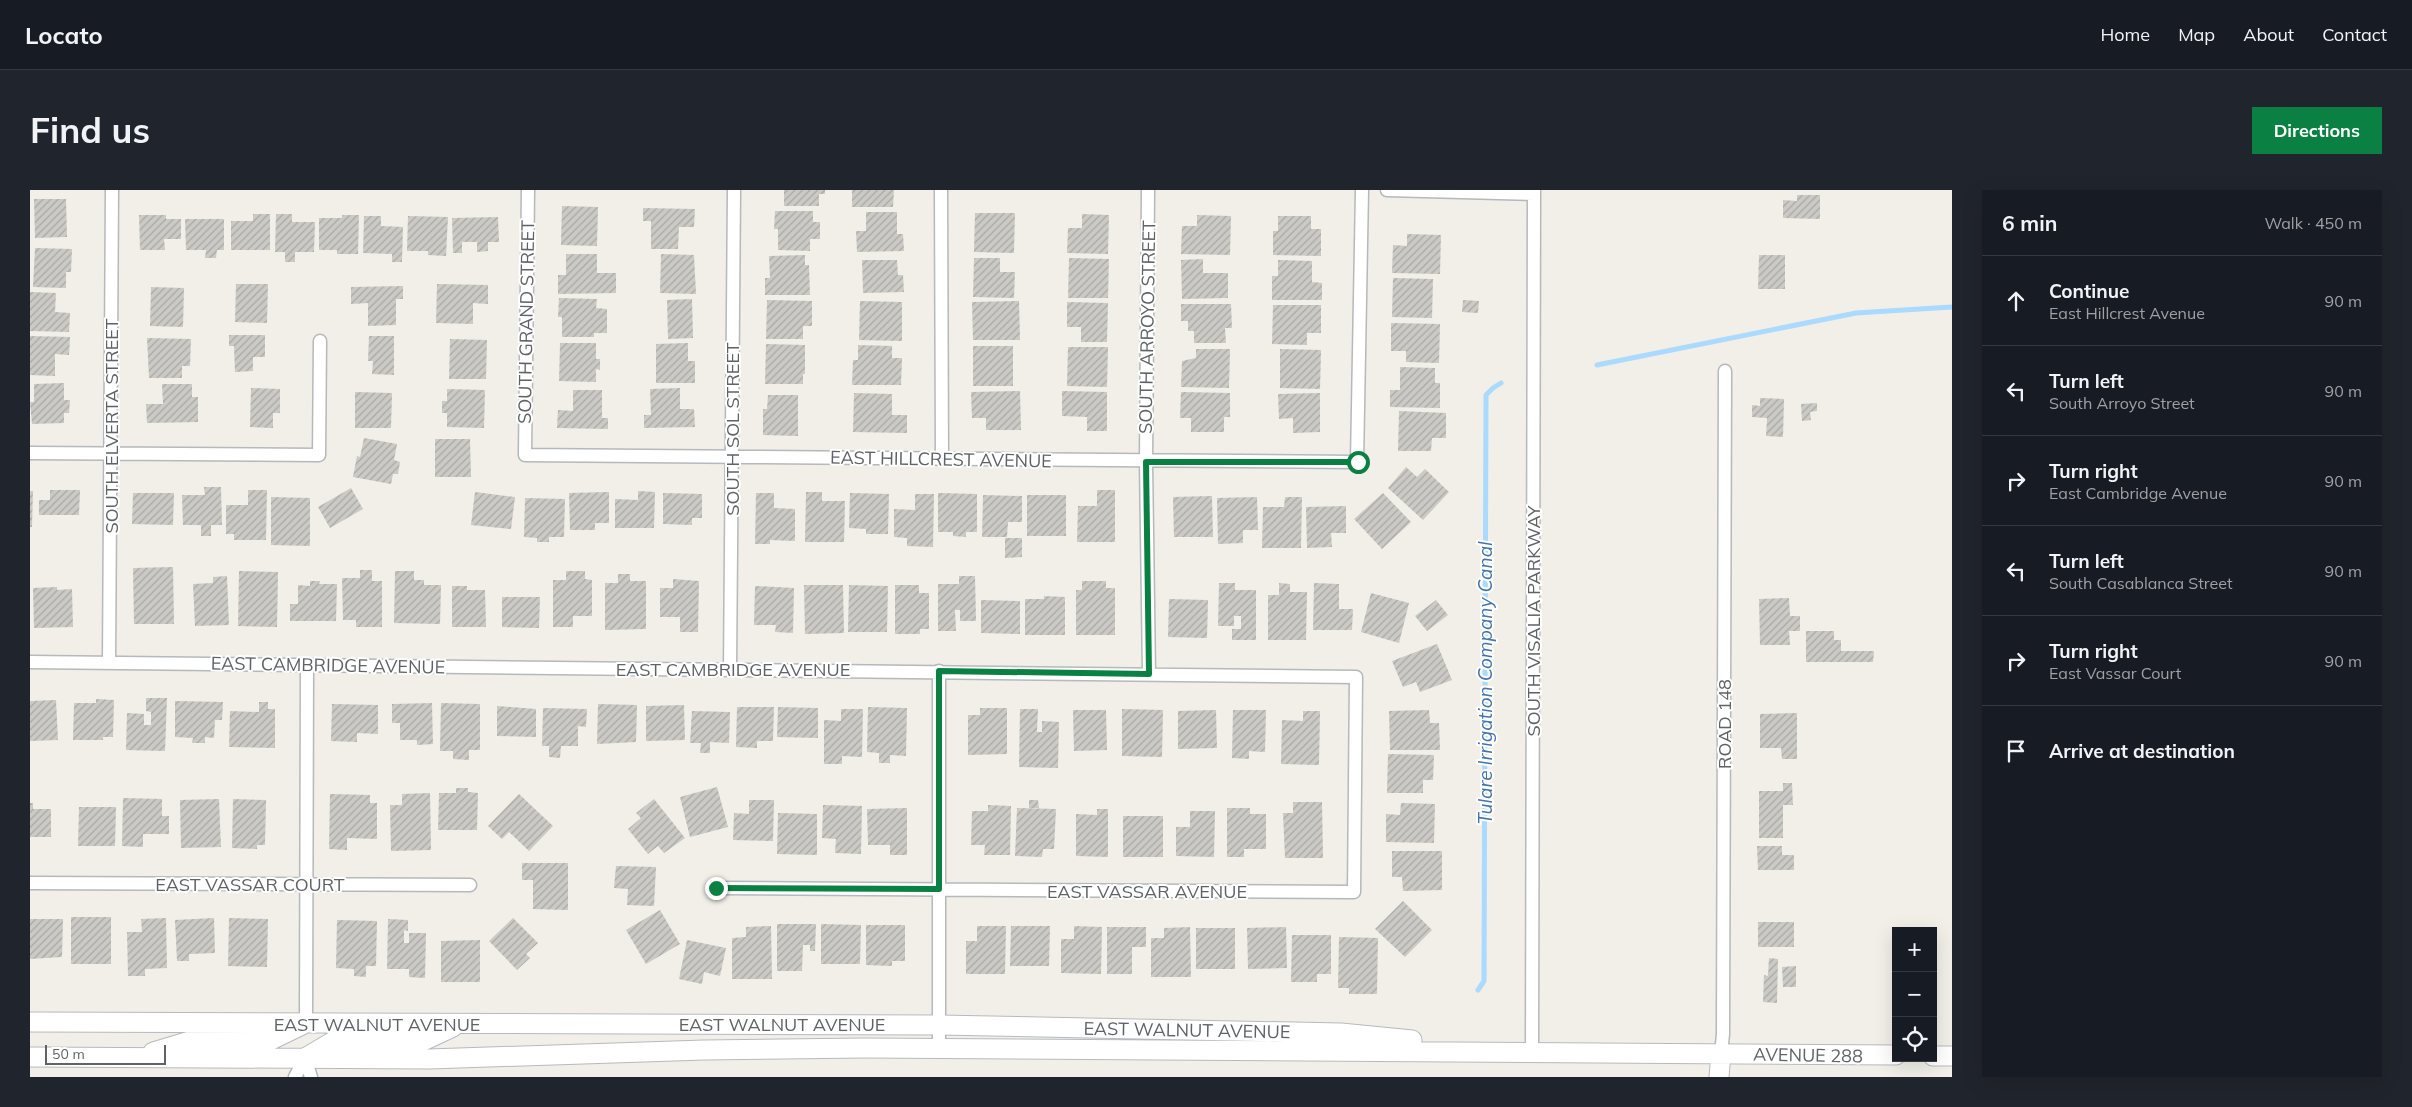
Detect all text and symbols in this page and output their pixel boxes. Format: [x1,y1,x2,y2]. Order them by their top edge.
text: Locato [25,20,103,50]
text: Home [2100,23,2150,46]
text: Map [2178,23,2215,46]
text: About [2243,23,2294,46]
text: Contact [2322,23,2387,46]
button: Directions [2252,107,2382,154]
text: Find us [30,108,150,152]
text: 6 min [2002,210,2057,236]
text: Walk · 450 m [2264,213,2362,233]
street label: SOUTH GRAND STREET [513,220,539,424]
street label: SOUTH ARROYO STREET [1134,220,1160,434]
text: Continue [2049,279,2129,303]
icon: ahead [2002,287,2030,315]
text: 90 m [2325,291,2362,311]
text: East Hillcrest Avenue [2049,303,2205,323]
street label: SOUTH ELVERTA STREET [100,318,123,534]
street label: SOUTH SOL STREET [721,342,744,516]
text: Turn left [2049,369,2124,393]
icon: left [2002,377,2030,405]
text: 90 m [2325,381,2362,401]
text: South Arroyo Street [2049,393,2195,413]
street label: EAST HILLCREST AVENUE [830,446,1052,472]
route start [1347,451,1370,474]
text: Turn right [2049,459,2138,483]
icon: right [2002,467,2030,495]
text: 90 m [2325,471,2362,491]
text: East Cambridge Avenue [2049,483,2227,503]
street label: SOUTH VISALIA PARKWAY [1522,504,1545,736]
water label: Tulare Irrigation Company Canal [1473,541,1497,825]
text: Turn left [2049,549,2124,573]
icon: left [2002,557,2030,585]
text: 90 m [2325,561,2362,581]
text: South Casablanca Street [2049,573,2233,593]
text: Turn right [2049,639,2138,663]
icon: right [2002,647,2030,675]
street label: EAST CAMBRIDGE AVENUE [211,651,445,679]
text: 90 m [2325,651,2362,671]
street label: EAST CAMBRIDGE AVENUE [616,658,850,681]
text: East Vassar Court [2049,663,2181,683]
street label: ROAD 148 [1713,679,1736,769]
icon: arrive [2002,737,2030,765]
text: Arrive at destination [2049,739,2235,763]
street label: EAST VASSAR COURT [155,873,345,896]
route end [705,877,728,900]
street label: EAST VASSAR AVENUE [1047,880,1247,903]
map controls [1892,927,1937,1062]
button: + [1892,927,1937,972]
button: − [1892,972,1937,1017]
street label: EAST WALNUT AVENUE [274,1013,480,1036]
street label: EAST WALNUT AVENUE [679,1013,885,1036]
street label: EAST WALNUT AVENUE [1083,1017,1291,1043]
button: locate [1892,1017,1937,1062]
scale bar [45,1042,166,1065]
street label: AVENUE 288 [1753,1043,1863,1067]
text: 50 m [52,1045,85,1063]

